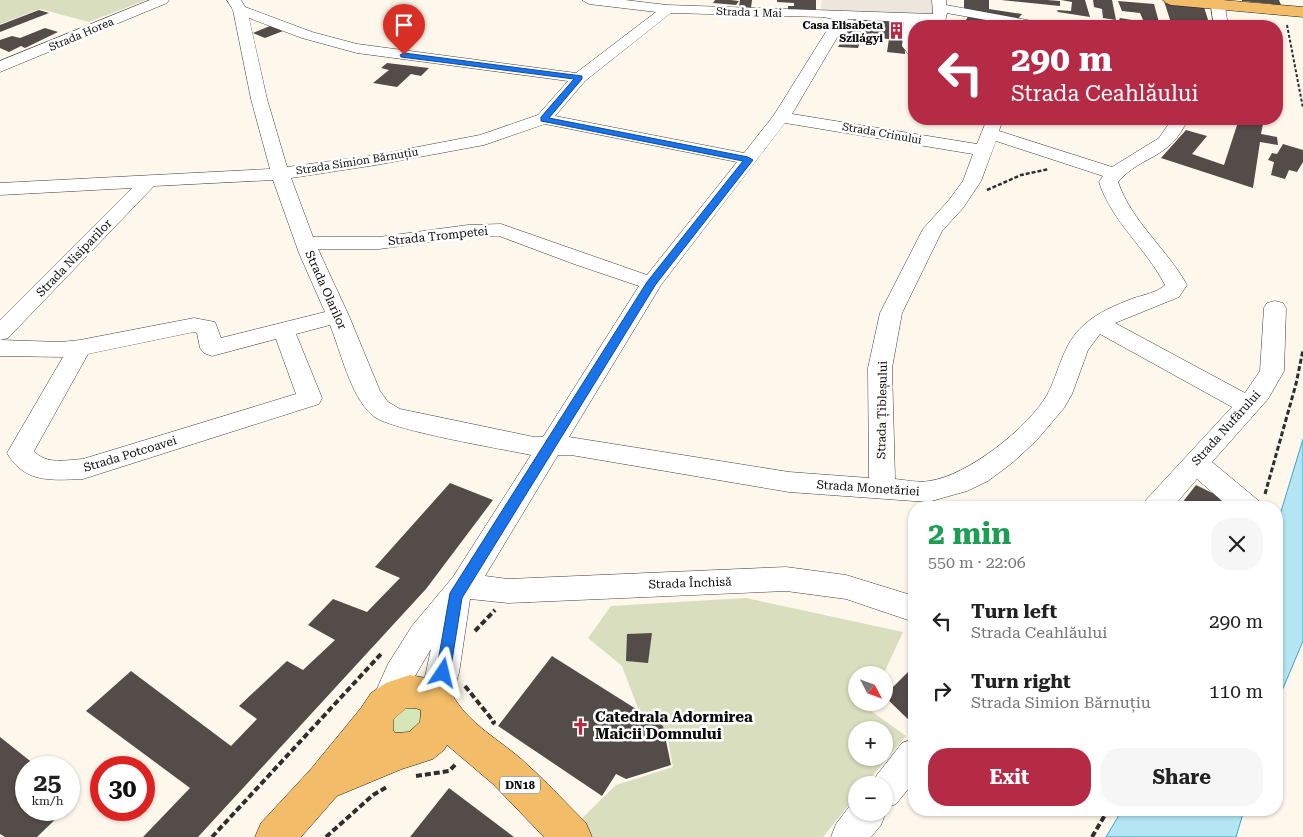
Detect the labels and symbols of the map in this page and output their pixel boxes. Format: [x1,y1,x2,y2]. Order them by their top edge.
pin [383,4,425,55]
street label: Strada 1 Mai [716,5,783,20]
street label: Strada Horea [47,15,116,54]
place label: Casa Elisabeta Szilágyi [802,19,884,45]
building icon: Casa Elisabeta Szilágyi [887,21,907,41]
street label: Strada Crinului [841,120,923,147]
street label: Strada Simion Bărnuțiu [295,145,419,179]
street label: Strada Nisiparilor [33,216,115,300]
street label: Strada Trompetei [387,224,489,248]
street label: Strada Olarilor [302,248,350,332]
street label: Strada Țibleșului [874,361,891,459]
street label: Strada Nufărului [1189,388,1263,468]
street label: Strada Potcoavei [82,433,178,475]
street label: Strada Monetăriei [816,477,920,499]
street label: Strada Închisă [648,575,732,591]
position arrow [416,646,468,698]
north arrow [848,666,892,711]
place label: Catedrala Adormirea Maicii Domnului [595,708,753,743]
church icon: Catedrala Adormirea Maicii Domnului [571,716,591,736]
speed limit sign: 30 [90,756,155,821]
road number: DN18 [500,776,540,794]

